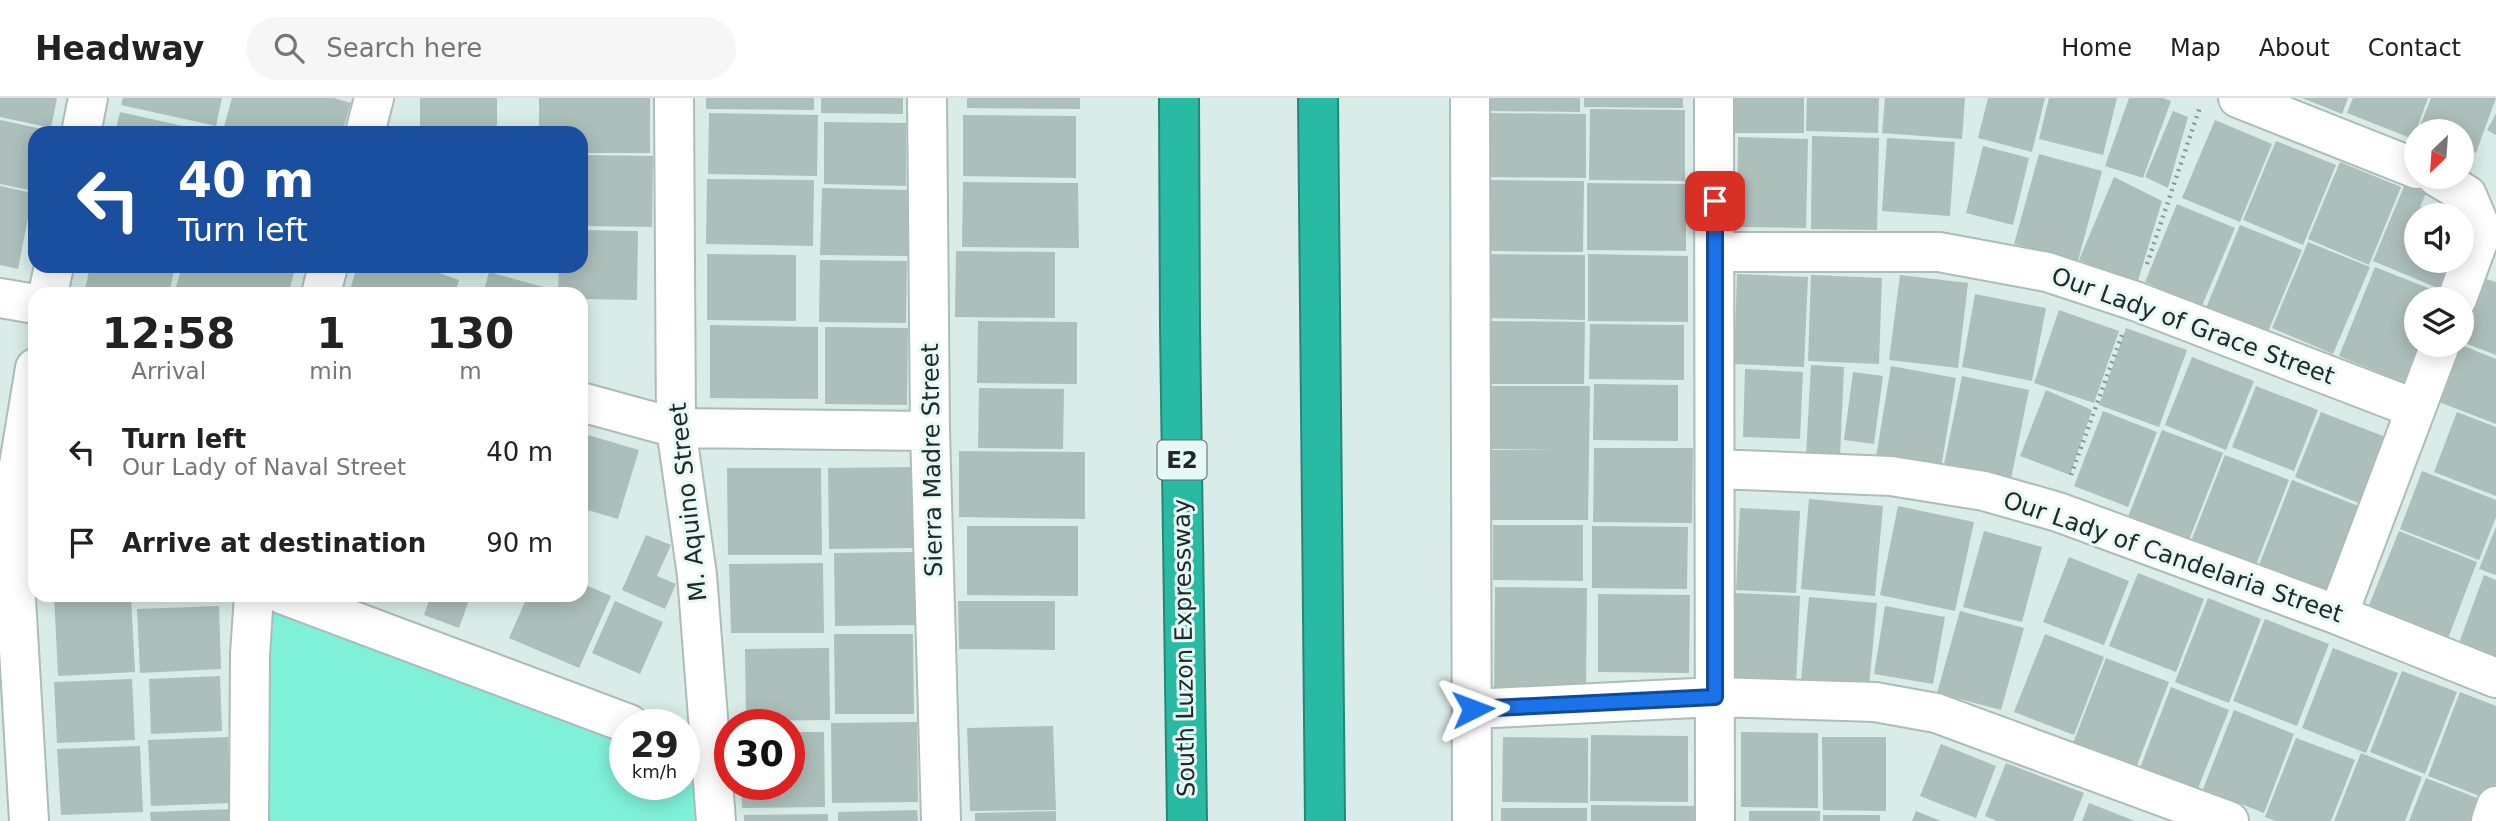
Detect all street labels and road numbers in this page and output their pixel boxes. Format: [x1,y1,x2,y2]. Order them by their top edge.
street label: Our Lady of Grace Street [2048,262,2338,390]
street label: Sierra Madre Street [916,343,948,577]
street label: M. Aquino Street [664,401,712,603]
road number: E2 [1158,440,1206,480]
street label: Our Lady of Candelaria Street [1999,486,2347,628]
street label: South Luzon Expressway [1167,499,1201,797]

